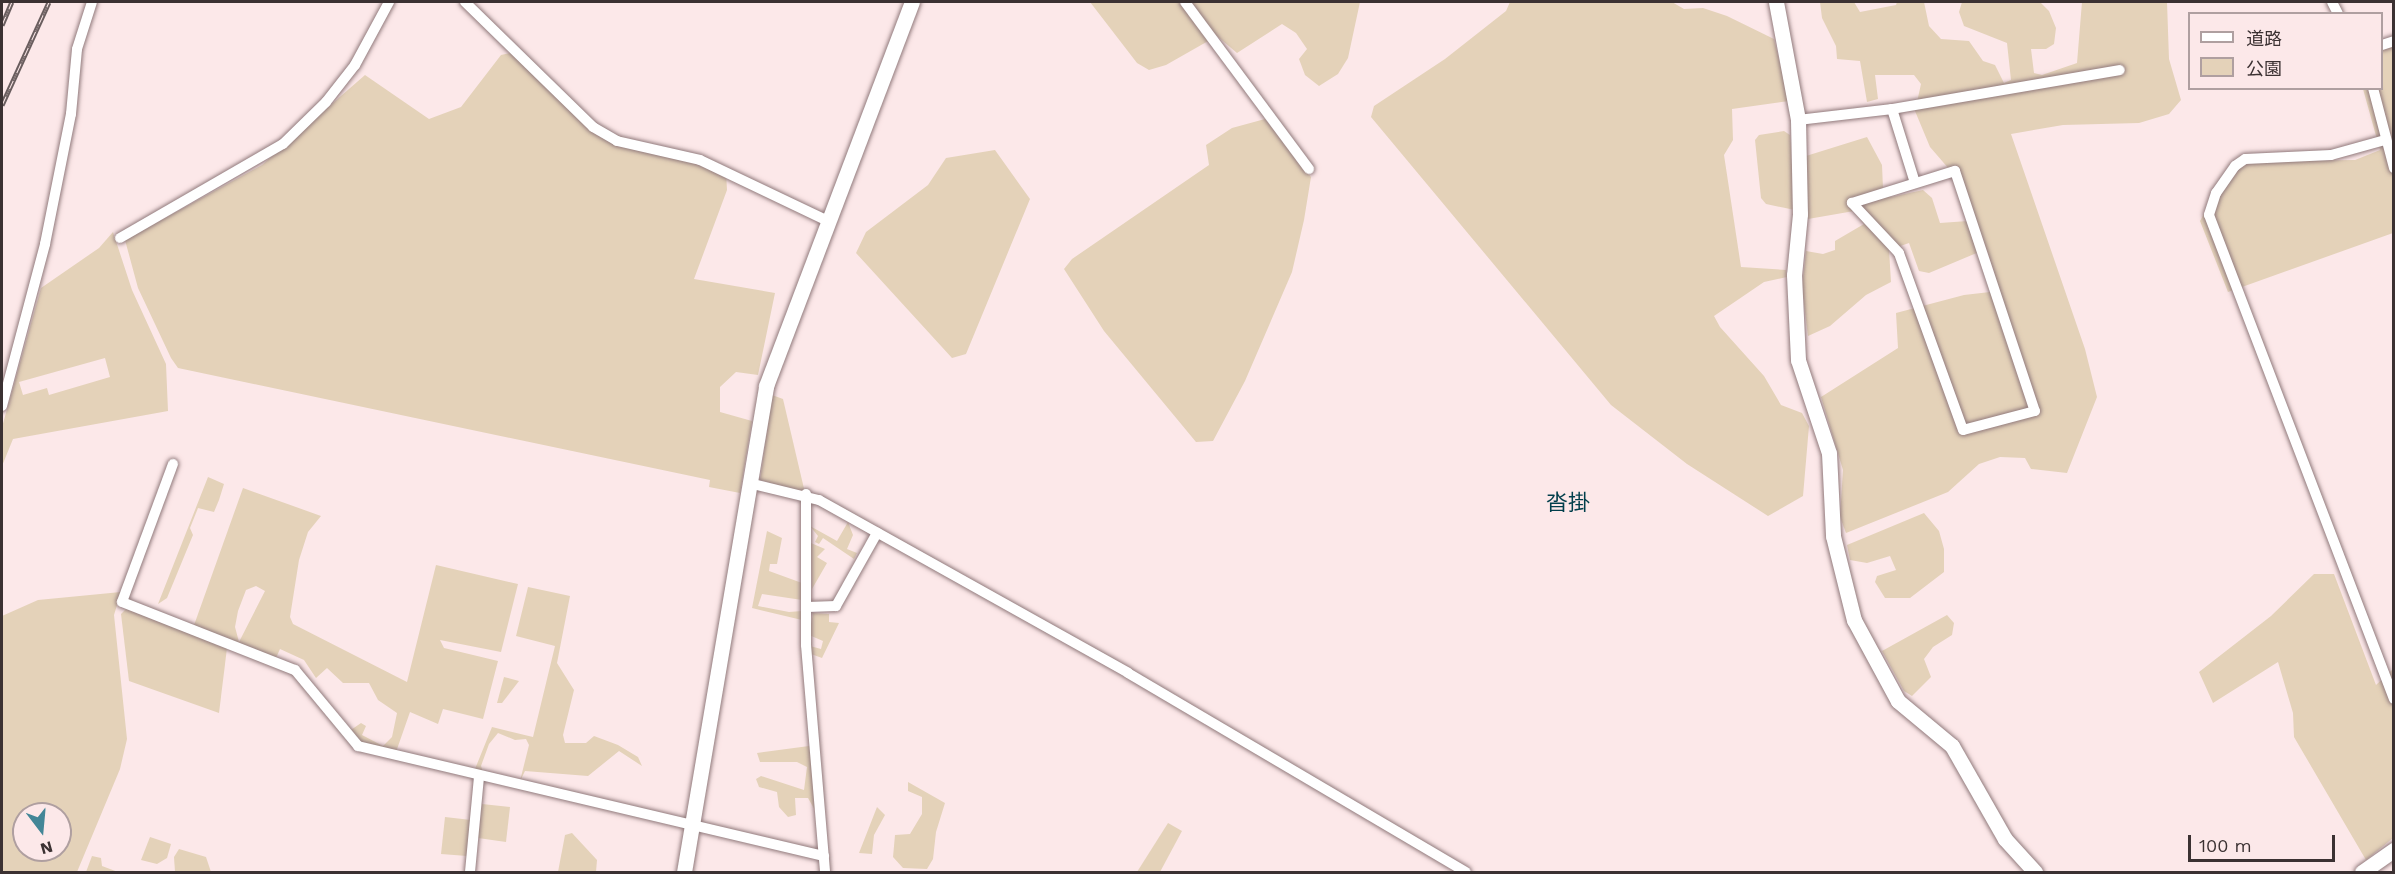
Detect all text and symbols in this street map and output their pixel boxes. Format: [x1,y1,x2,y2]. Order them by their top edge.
legend [2188,12,2383,90]
text: 道路 [2246,28,2282,49]
text: 公園 [2246,58,2282,79]
district label: 沓掛 [1546,490,1590,516]
north arrow [12,802,72,862]
scale bar [2191,823,2338,861]
text: 100 m [2199,835,2252,856]
text: N [38,837,55,859]

